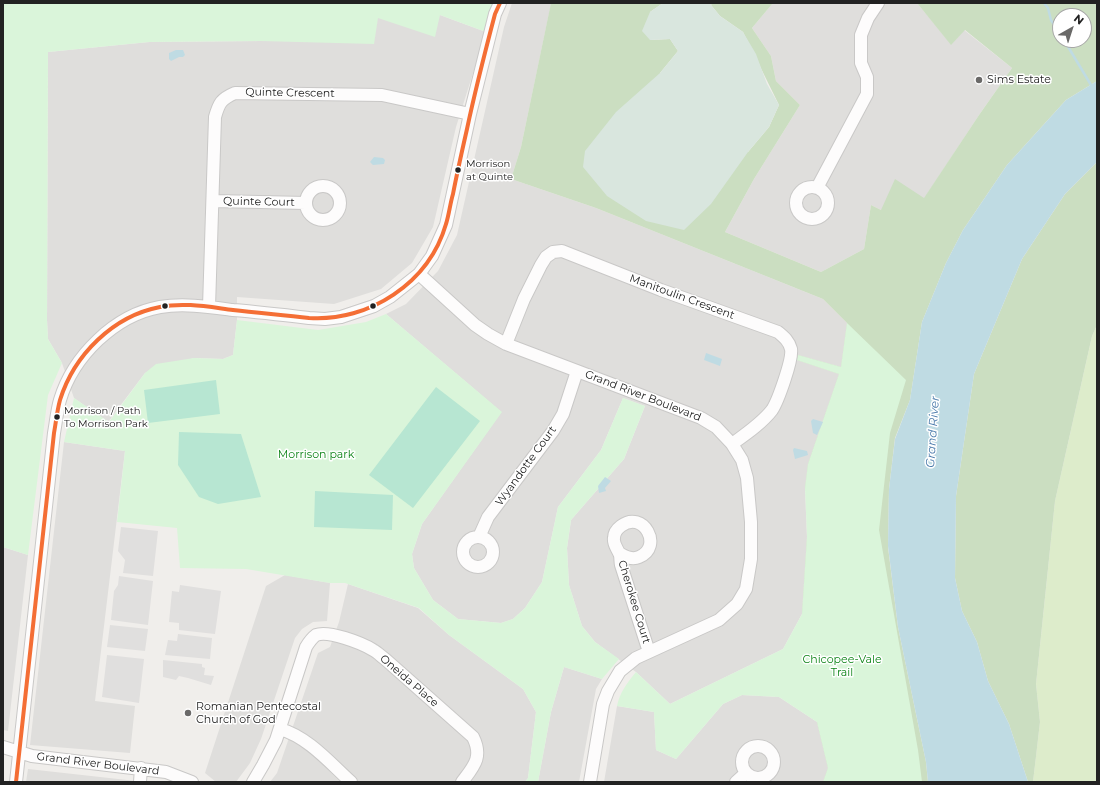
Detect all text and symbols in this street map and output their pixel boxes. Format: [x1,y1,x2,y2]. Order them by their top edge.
north arrow [1052,8,1092,48]
text: N [1071,11,1087,28]
place label: Sims Estate [987,73,1051,87]
marker: Sims Estate [974,75,984,85]
street label: Quinte Crescent [245,86,335,100]
place label: Morrison at Quinte [466,158,513,182]
marker: Morrison at Quinte [453,165,463,175]
street label: Quinte Court [223,195,295,209]
street label: Manitoulin Crescent [628,272,736,322]
unlabelled marker [160,301,170,311]
unlabelled marker [368,301,378,311]
street label: Grand River Boulevard [583,368,703,424]
water label: Grand River [923,396,943,468]
place label: Morrison / Path To Morrison Park [64,405,148,428]
marker: Morrison / Path To Morrison Park [52,412,62,422]
street label: Wyandotte Court [493,424,559,508]
park label: Morrison park [278,448,354,462]
street label: Cherokee Court [615,559,653,645]
street label: Oneida Place [377,652,441,710]
park label: Chicopee-Vale Trail [802,653,882,679]
place label: Romanian Pentecostal Church of God [196,700,321,726]
marker: Romanian Pentecostal Church of God [183,708,193,718]
street label: Grand River Boulevard [36,750,160,778]

